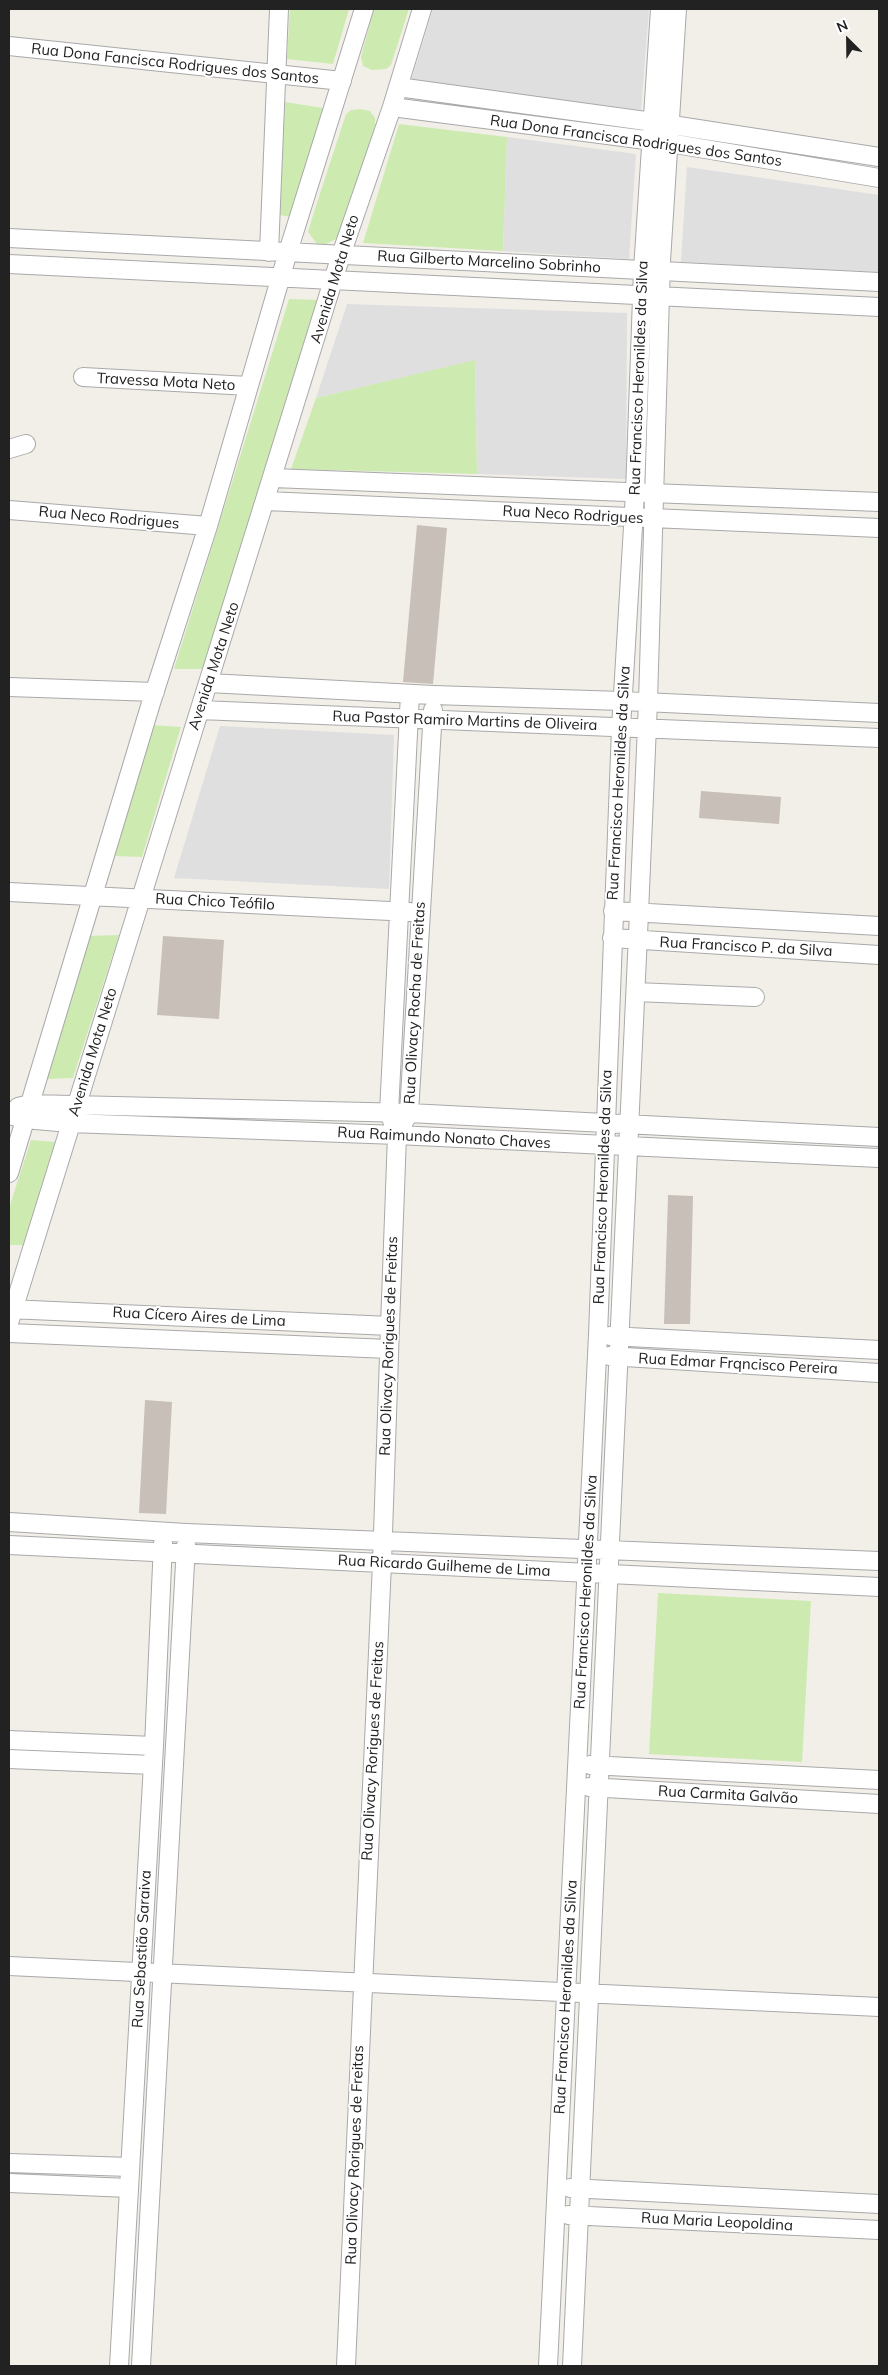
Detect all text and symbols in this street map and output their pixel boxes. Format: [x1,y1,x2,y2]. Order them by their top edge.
north arrow [823,15,873,65]
text: N [834,16,851,37]
street label: Rua Dona Fancisca Rodrigues dos Santos [30,40,320,88]
street label: Rua Dona Francisca Rodrigues dos Santos [489,112,783,170]
street label: Avenida Mota Neto [307,213,363,345]
street label: Rua Gilberto Marcelino Sobrinho [377,247,601,277]
street label: Rua Francisco Heronildes da Silva [626,260,652,496]
street label: Travessa Mota Neto [96,369,236,395]
street label: Rua Neco Rodrigues [502,502,644,528]
street label: Rua Neco Rodrigues [38,503,180,533]
street label: Avenida Mota Neto [185,600,243,732]
street label: Rua Francisco Heronildes da Silva [604,665,634,901]
street label: Rua Pastor Ramiro Martins de Oliveira [332,707,598,735]
street label: Rua Chico Teófilo [155,890,275,914]
street label: Rua Olivacy Rocha de Freitas [401,901,429,1105]
street label: Rua Francisco P. da Silva [659,933,833,961]
street label: Avenida Mota Neto [65,986,121,1118]
street label: Rua Francisco Heronildes da Silva [590,1069,616,1305]
street label: Rua Raimundo Nonato Chaves [337,1123,551,1153]
street label: Rua Olivacy Rorigues de Freitas [376,1236,402,1456]
street label: Rua Cícero Aires de Lima [112,1303,286,1331]
street label: Rua Edmar Frqncisco Pereira [638,1350,838,1378]
street label: Rua Francisco Heronildes da Silva [571,1474,601,1710]
street label: Rua Ricardo Guilheme de Lima [337,1551,551,1581]
street label: Rua Olivacy Rorigues de Freitas [358,1641,388,1861]
street label: Rua Carmita Galvão [657,1782,799,1808]
street label: Rua Sebastião Saraiva [129,1870,155,2028]
street label: Rua Francisco Heronildes da Silva [551,1879,581,2115]
street label: Rua Olivacy Rorigues de Freitas [342,2045,368,2265]
street label: Rua Maria Leopoldina [641,2209,793,2235]

